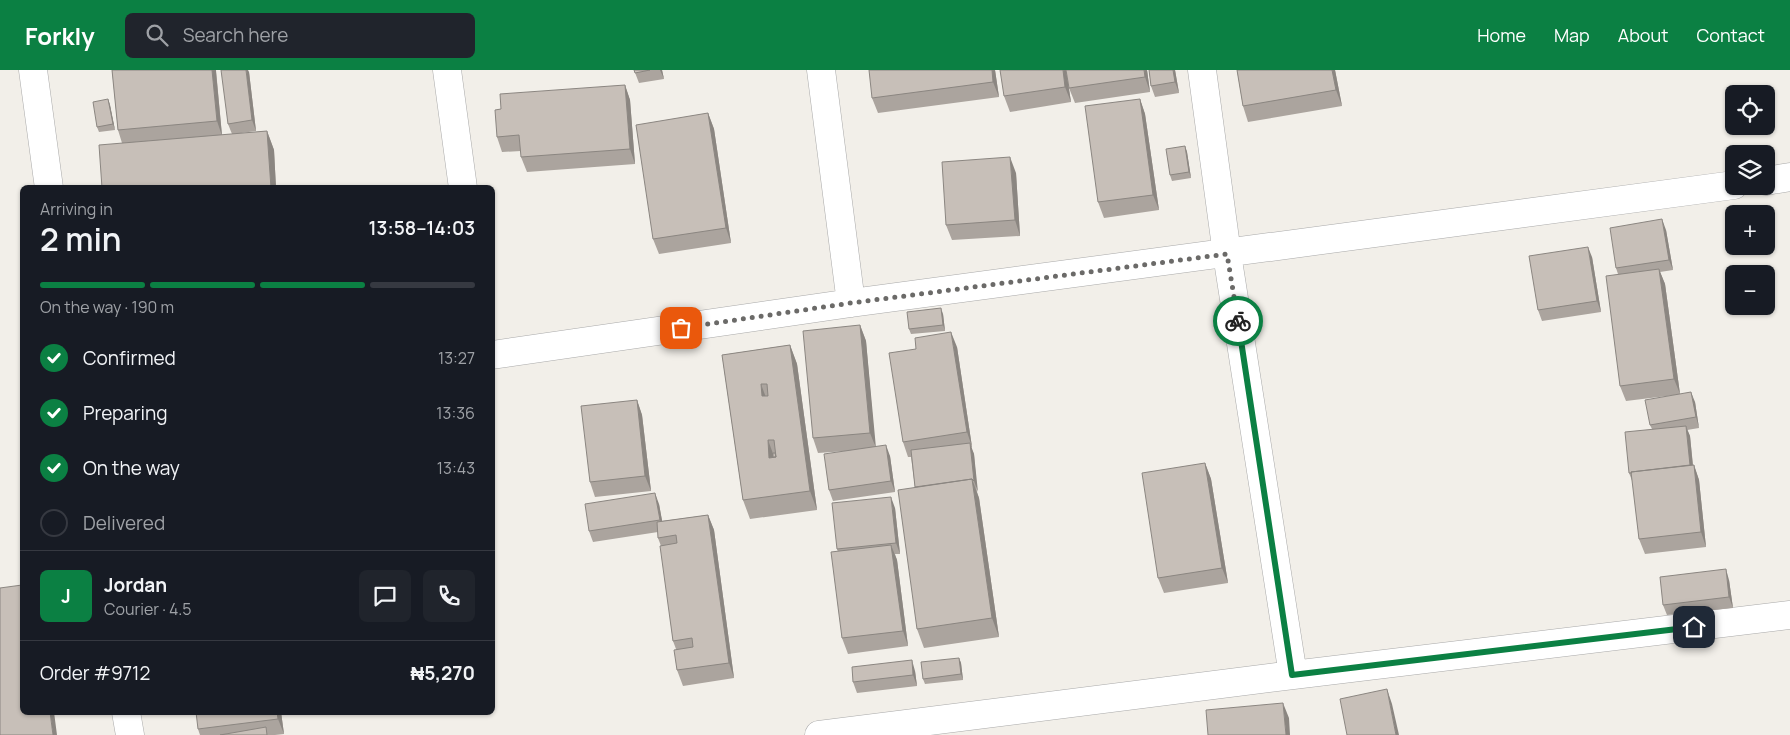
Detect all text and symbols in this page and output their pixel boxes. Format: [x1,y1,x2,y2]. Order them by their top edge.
search box [125,13,475,58]
text: Forkly [25,19,95,52]
icon: search [143,21,171,49]
text: Search here [183,22,288,48]
text: Home [1477,23,1526,47]
text: Map [1554,23,1590,47]
text: About [1618,23,1668,47]
text: Contact [1696,23,1765,47]
map controls [1725,85,1775,315]
button: locate [1725,85,1775,135]
button: layers [1725,145,1775,195]
text: Arriving in [40,198,113,220]
button: + [1725,205,1775,255]
text: 13:58–14:03 [369,215,475,241]
text: 2 min [40,217,122,261]
button: − [1725,265,1775,315]
text: On the way · 190 m [40,296,174,318]
courier [1213,296,1263,346]
pin [660,307,702,349]
icon: bike [1224,307,1252,335]
icon: bag [667,314,695,342]
icon: check [40,344,68,372]
text: Confirmed [83,345,176,371]
text: 13:27 [438,347,475,369]
icon: check [40,399,68,427]
text: Preparing [83,400,168,426]
text: 13:36 [436,402,475,424]
icon: check [40,454,68,482]
text: On the way [83,455,180,481]
text: 13:43 [437,457,475,479]
text: Delivered [83,510,165,536]
button: chat [359,570,411,622]
button: phone [423,570,475,622]
text: Jordan [104,572,167,598]
text: J [61,583,71,609]
text: Courier · 4.5 [104,598,191,620]
pin [1673,606,1715,648]
icon: home [1680,613,1708,641]
text: Order #9712 [40,660,150,686]
text: ₦5,270 [410,660,475,686]

